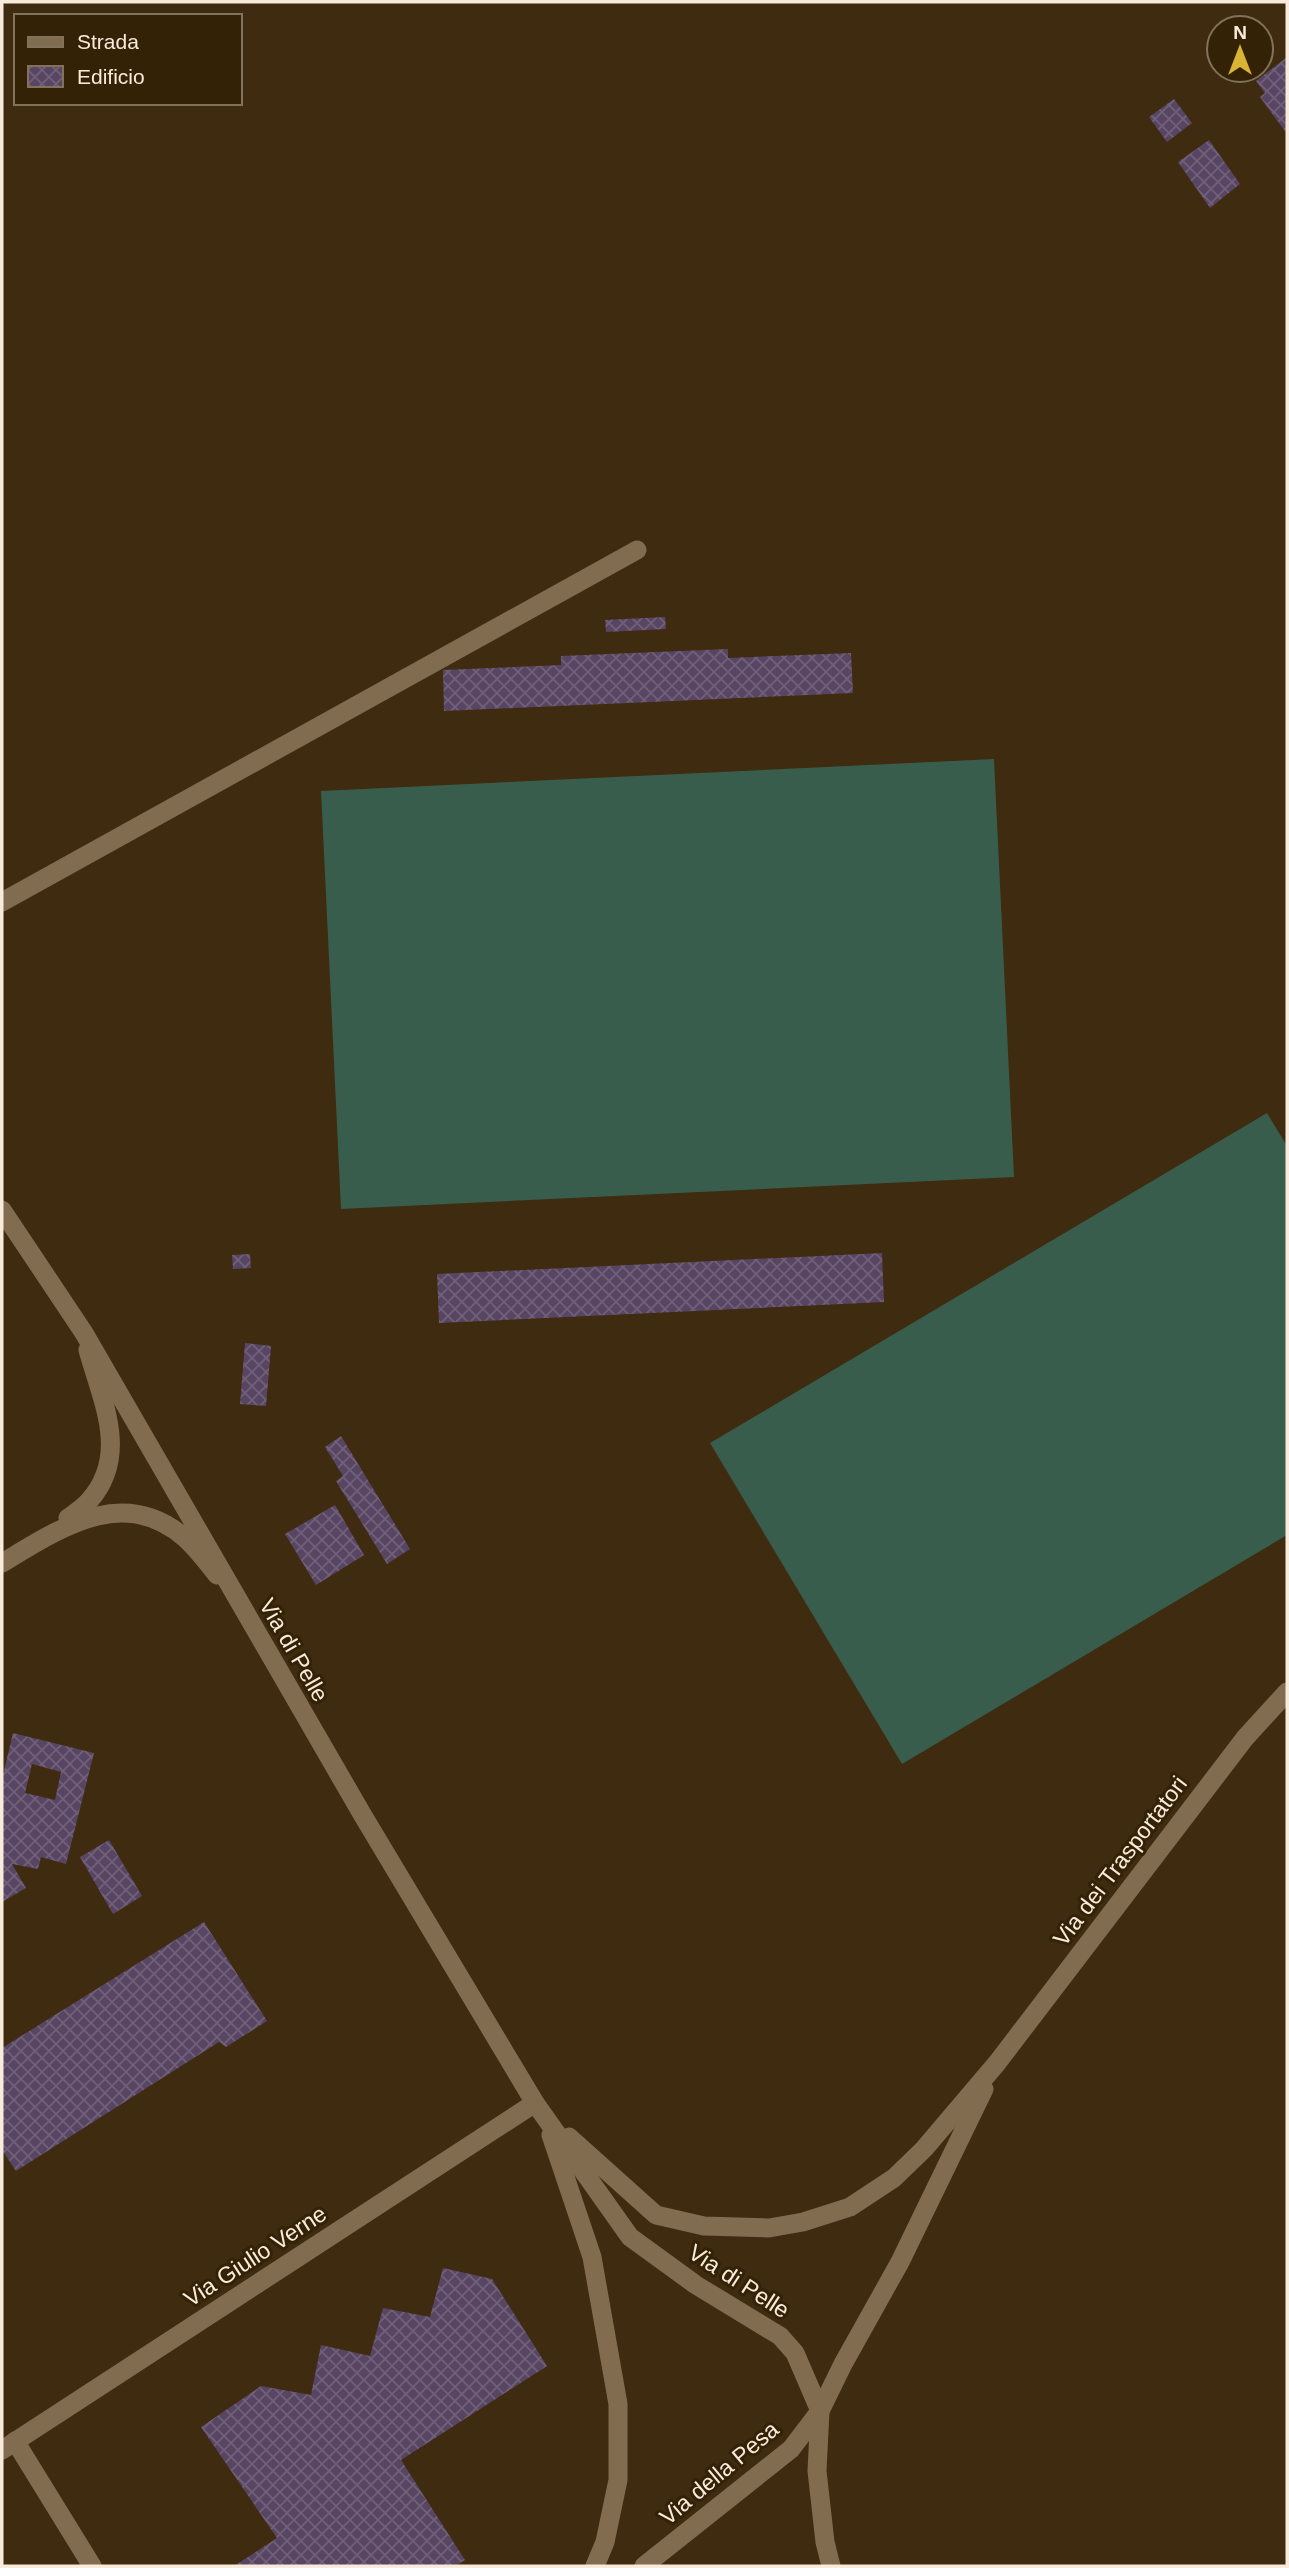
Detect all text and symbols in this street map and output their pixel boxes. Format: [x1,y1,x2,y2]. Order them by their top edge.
legend [14,14,242,105]
north arrow [1205,14,1275,84]
text: N [1233,22,1247,43]
text: Strada [77,30,139,53]
text: Edificio [77,65,145,88]
street label: Via di Pelle [254,1594,334,1706]
street label: Via dei Trasportatori [1048,1771,1192,1951]
street label: Via Giulio Verne [179,2200,331,2312]
street label: Via di Pelle [684,2239,794,2323]
street label: Via della Pesa [654,2416,784,2530]

